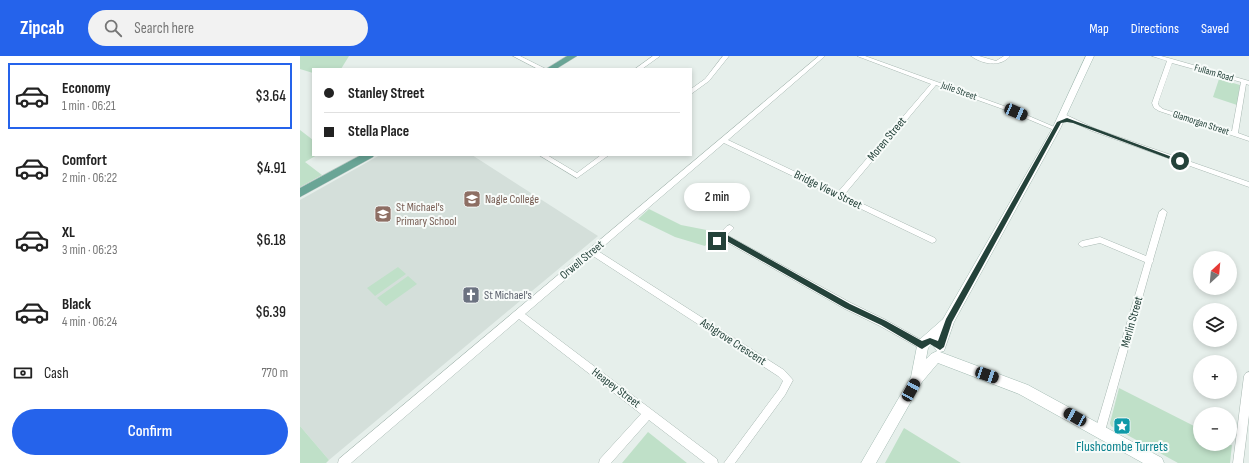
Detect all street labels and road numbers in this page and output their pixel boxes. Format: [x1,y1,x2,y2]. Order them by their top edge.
street label: Fullam Road [1193,62,1235,84]
street label: Julie Street [939,79,978,103]
street label: Glamorgan Street [1171,108,1231,138]
street label: Moren Street [864,114,910,164]
street label: Bridge View Street [792,167,865,213]
street label: Orwell Street [557,237,607,283]
street label: Merlin Street [1118,294,1147,349]
street label: Ashgrove Crescent [696,315,769,369]
street label: Heapey Street [589,365,644,411]

